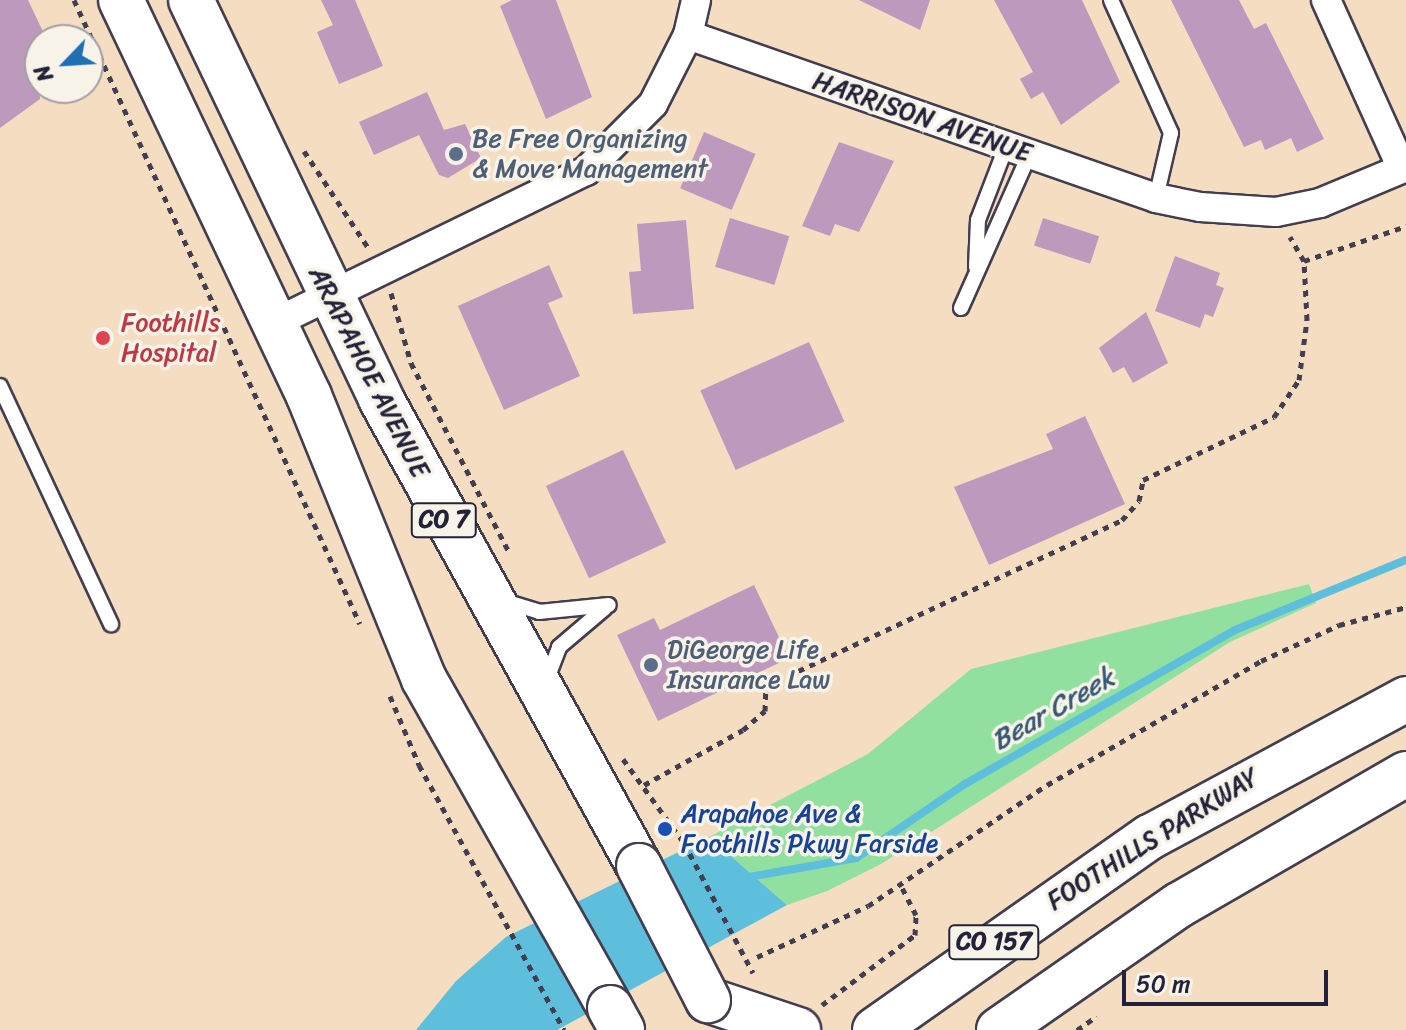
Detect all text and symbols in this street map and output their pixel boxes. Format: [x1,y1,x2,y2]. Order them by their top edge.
north arrow [24,24,104,104]
text: N [23,58,65,89]
street label: HARRISON AVENUE [809,65,1035,169]
place label: Be Free Organizing & Move Management [472,123,708,184]
marker: Be Free Organizing & Move Management [447,145,465,163]
street label: ARAPAHOE AVENUE [302,260,436,484]
place label: Foothills Hospital [121,307,221,368]
marker: Foothills Hospital [92,327,114,349]
road number: CO 7 [410,500,478,540]
place label: DiGeorge Life Insurance Law [667,634,830,696]
marker: DiGeorge Life Insurance Law [642,656,660,674]
water label: Bear Creek [985,660,1121,758]
street label: FOOTHILLS PARKWAY [1041,761,1265,917]
place label: Arapahoe Ave & Foothills Pkwy Farside [681,798,938,860]
marker: Arapahoe Ave & Foothills Pkwy Farside [656,820,674,838]
road number: CO 157 [948,922,1040,962]
scale bar [1126,954,1332,1004]
text: 50 m [1136,963,1191,1005]

